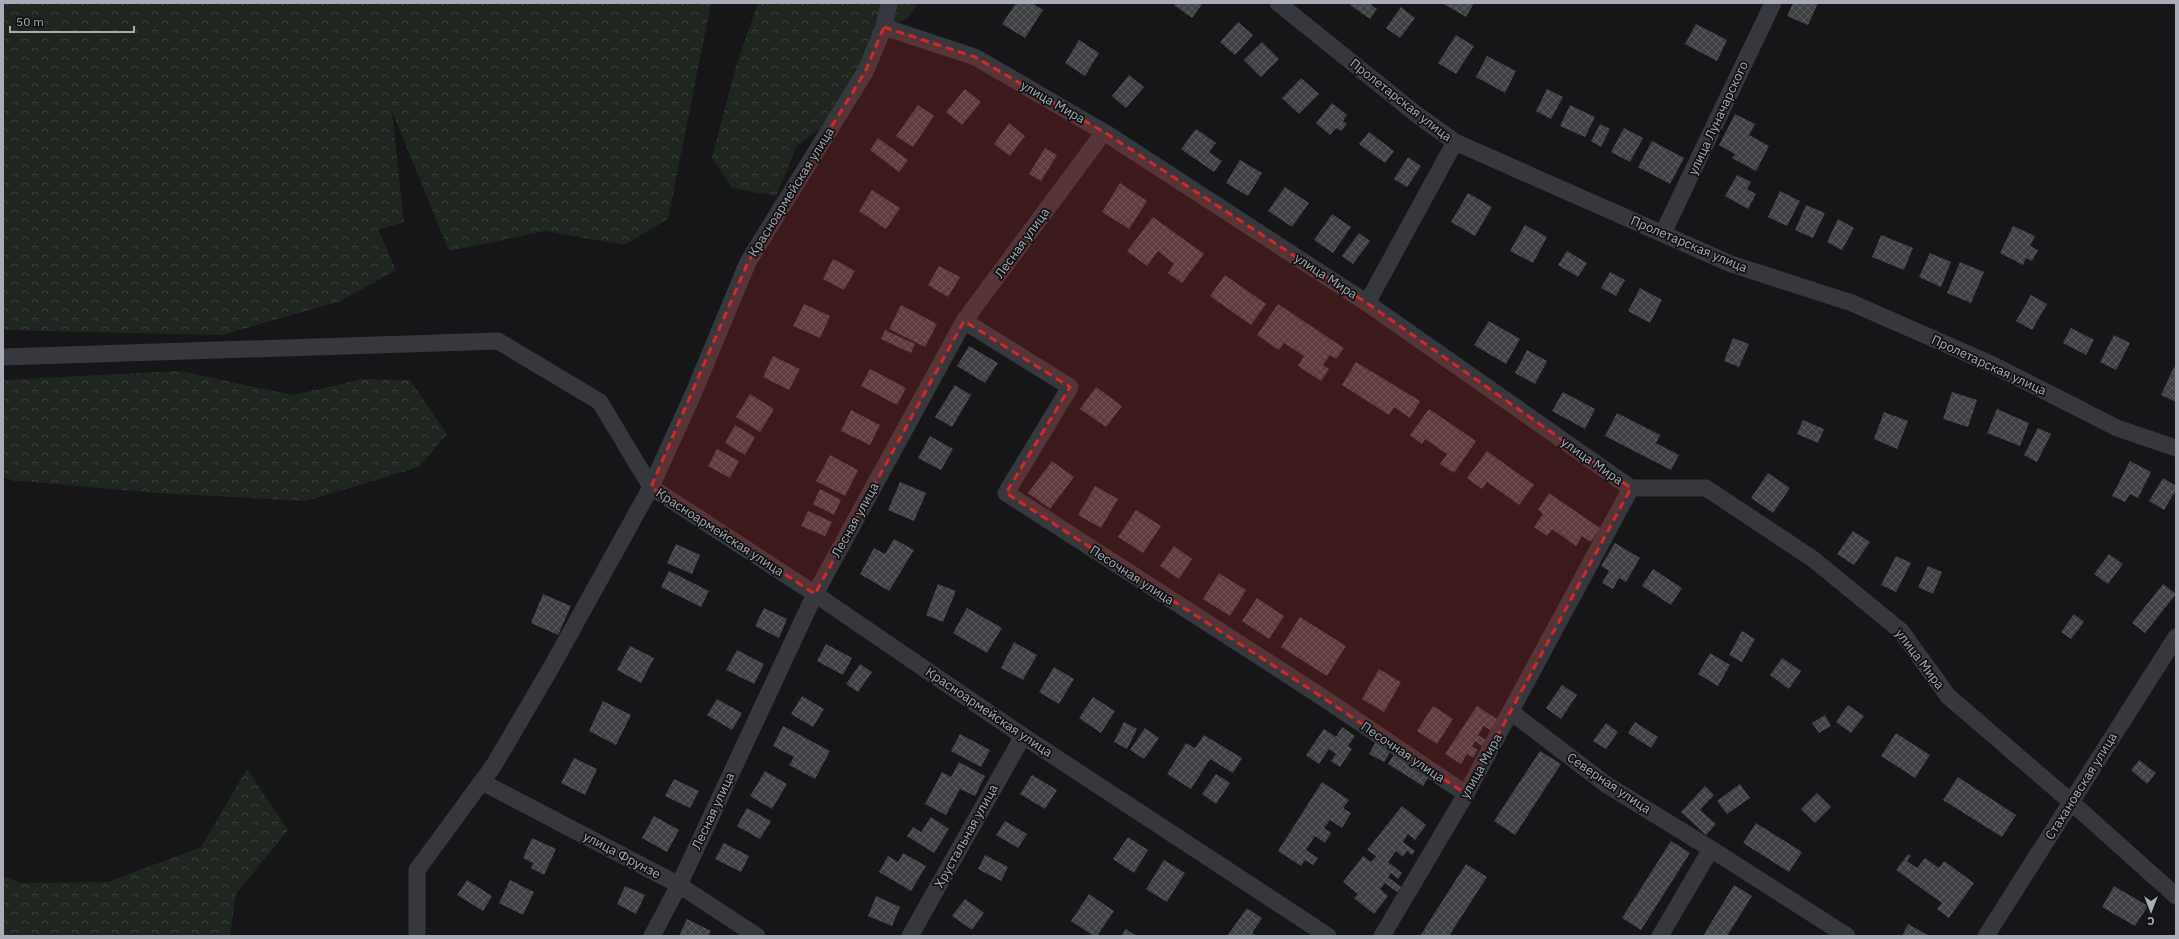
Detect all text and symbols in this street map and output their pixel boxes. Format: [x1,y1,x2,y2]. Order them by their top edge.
scale bar [10,8,134,34]
text: 50 m [16,14,44,29]
street label: Пролетарская улица [1346,55,1456,145]
street label: улица Луначарского [1684,58,1752,178]
street label: улица Мира [1018,77,1088,127]
street label: Красноармейская улица [744,124,838,260]
street label: Лесная улица [991,204,1053,282]
street label: Пролетарская улица [1628,212,1750,276]
street label: улица Мира [1291,249,1361,303]
street label: Пролетарская улица [1929,331,2049,399]
street label: улица Мира [1558,433,1626,489]
street label: Лесная улица [827,479,883,560]
street label: Красноармейская улица [653,484,787,580]
street label: Песочная улица [1086,541,1178,609]
street label: улица Мира [1892,625,1948,693]
street label: Красноармейская улица [922,663,1056,761]
street label: Песочная улица [1358,718,1448,786]
street label: Стахановская улица [2041,729,2121,843]
street label: улица Мира [1456,730,1506,802]
street label: Северная улица [1564,749,1654,817]
street label: Лесная улица [688,770,738,852]
street label: Хрустальная улица [930,781,1002,891]
street label: улица Фрунзе [580,827,664,883]
north arrow [2131,891,2171,931]
text: С [2147,914,2155,928]

